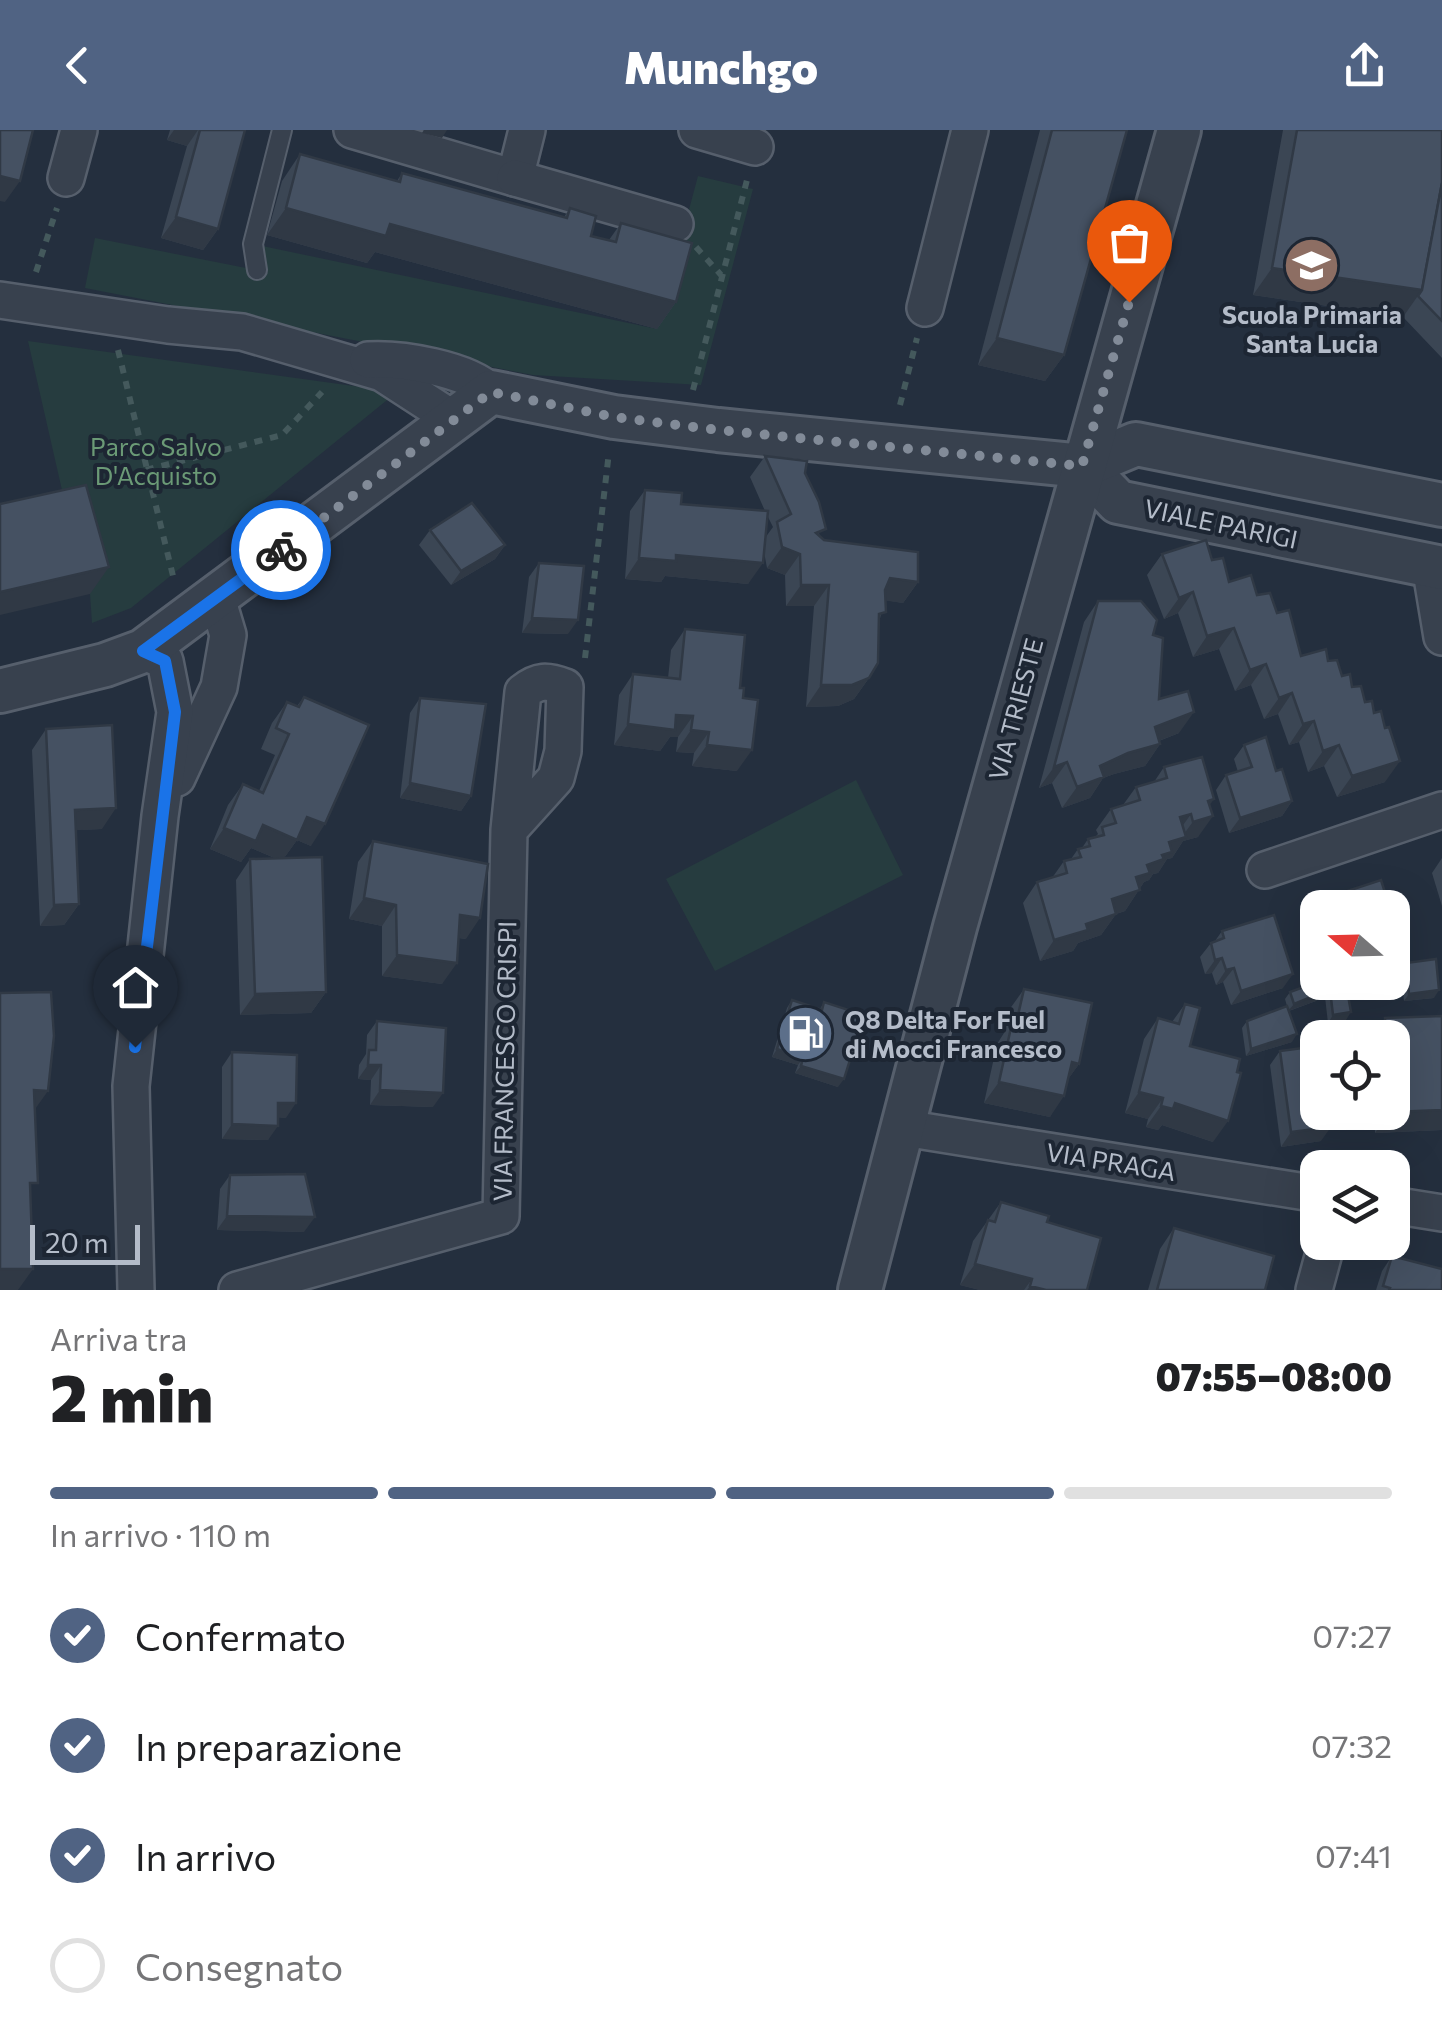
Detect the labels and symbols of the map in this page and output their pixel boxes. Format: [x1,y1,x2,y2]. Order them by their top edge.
pin [1087,200,1172,303]
school or university icon: Scuola Primaria Santa Lucia [1282,235,1342,295]
place label: Scuola Primaria Santa Lucia [1222,299,1402,358]
park label: Parco Salvo D'Acquisto [90,431,222,490]
street label: VIALE PARIGI [1142,492,1300,554]
courier [231,500,331,600]
street label: VIA TRIESTE [982,635,1048,783]
north arrow [1300,890,1410,1000]
street label: VIA FRANCESCO CRISPI [487,920,521,1202]
pin [93,945,178,1048]
fuel station icon: Q8 Delta For Fuel di Mocci Francesco [776,1003,836,1063]
place label: Q8 Delta For Fuel di Mocci Francesco [845,1004,1062,1063]
street label: VIA PRAGA [1044,1136,1178,1186]
scale bar [30,1220,140,1264]

